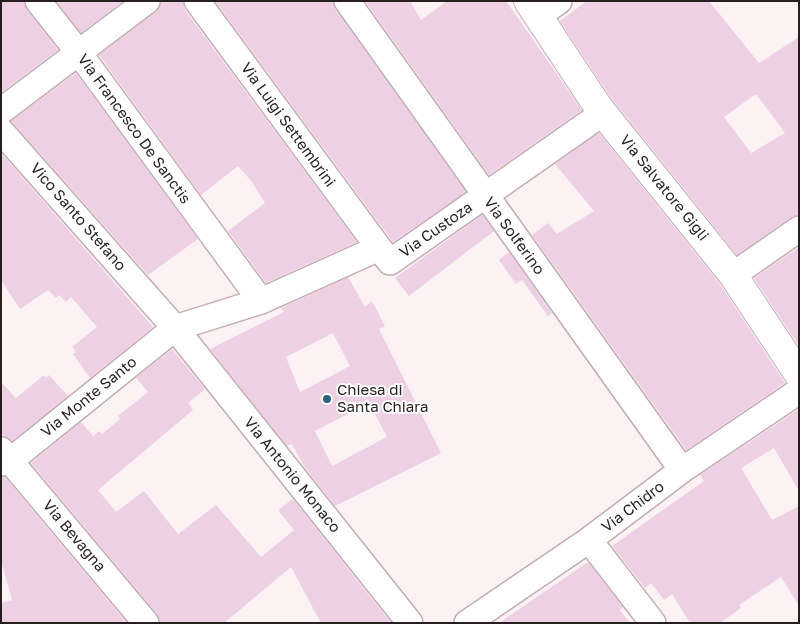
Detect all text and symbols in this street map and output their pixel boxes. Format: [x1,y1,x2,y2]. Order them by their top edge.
street label: Via Francesco De Sanctis [74,51,194,207]
street label: Via Luigi Settembrini [237,59,339,191]
street label: Via Salvatore Gigli [616,131,712,245]
street label: Vico Santo Stefano [26,160,130,274]
street label: Via Solferino [480,194,548,278]
street label: Via Custoza [396,198,476,262]
street label: Via Monte Santo [38,353,140,441]
place label: Chiesa di Santa Chiara [337,381,428,416]
marker: Chiesa di Santa Chiara [321,393,333,405]
street label: Via Antonio Monaco [240,414,344,536]
street label: Via Chidro [598,478,668,536]
street label: Via Bevagna [39,496,109,576]

